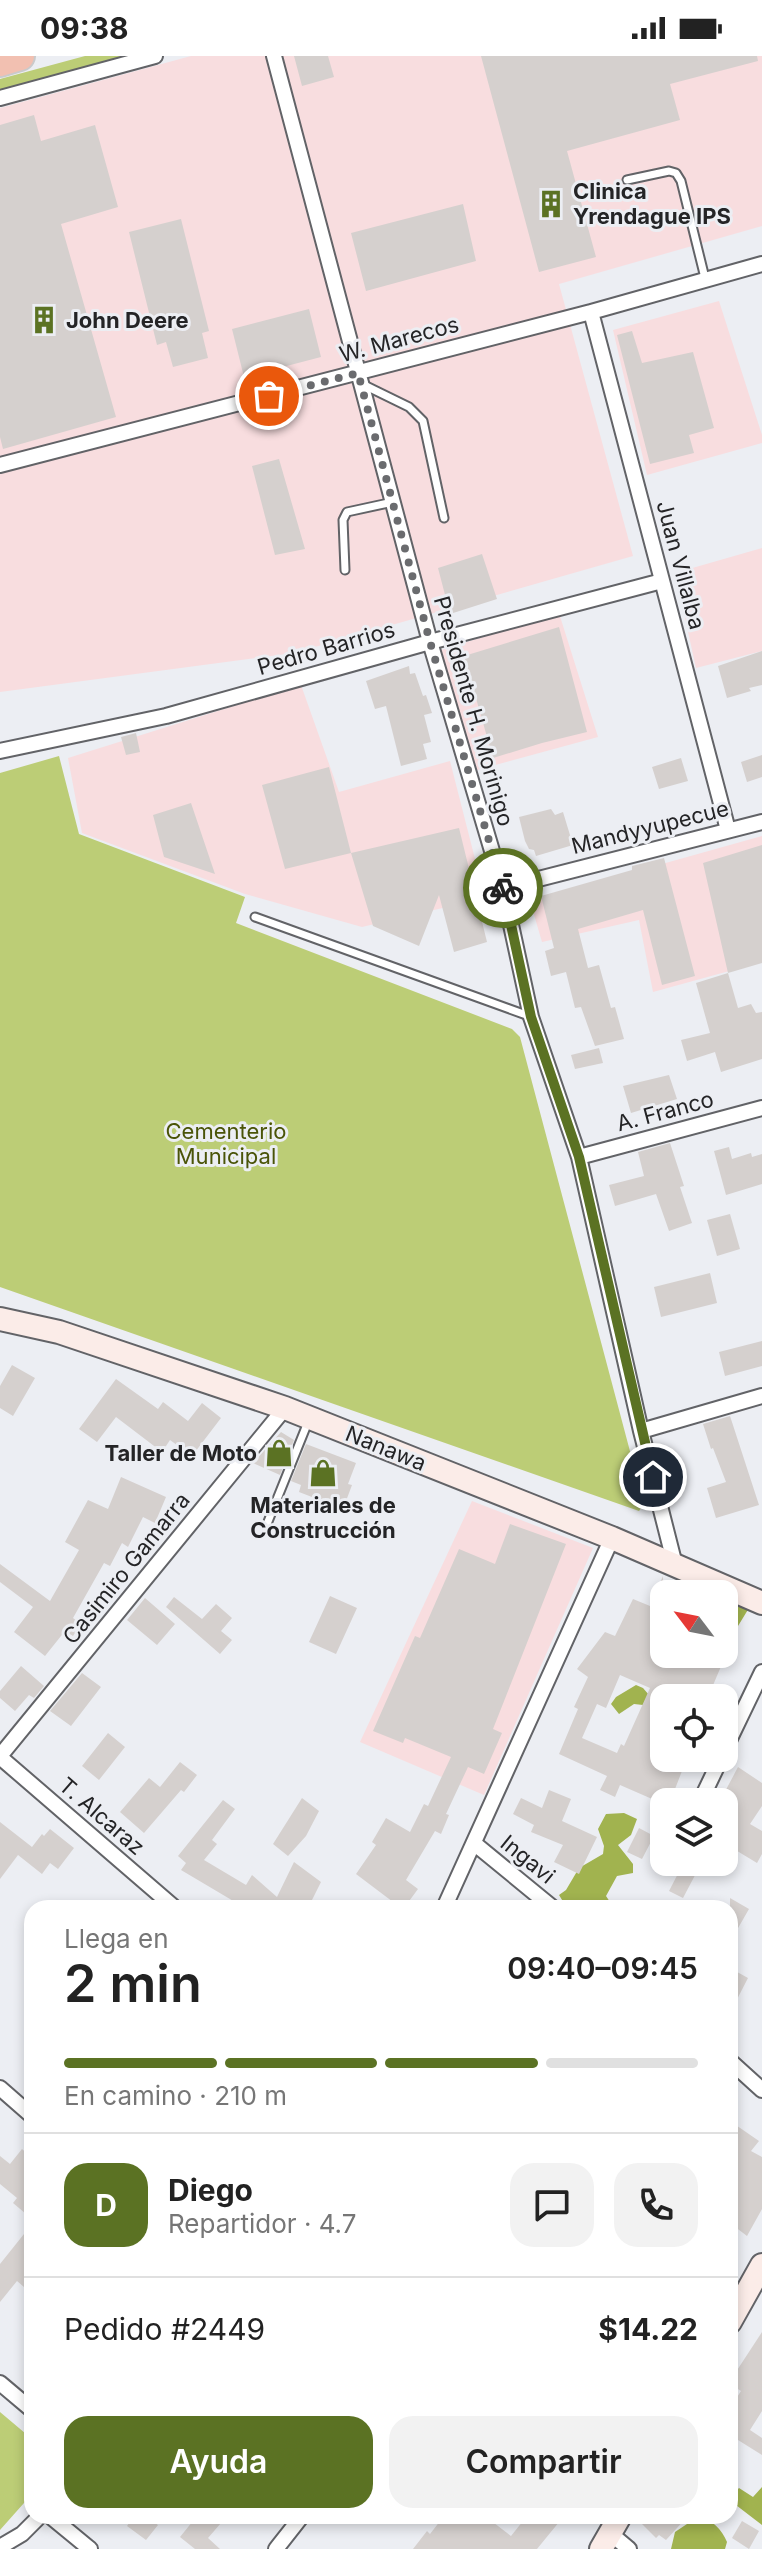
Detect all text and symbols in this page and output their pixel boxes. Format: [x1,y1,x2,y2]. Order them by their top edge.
text: 09:38 [40,10,129,46]
place label: Clinica Yrendague IPS [573,178,731,229]
building icon: Clinica Yrendague IPS [536,189,566,219]
building icon: John Deere [29,305,59,335]
place label: John Deere [66,307,189,333]
street label: W. Marecos [337,311,461,367]
pin [235,362,303,430]
icon: bag [247,374,291,418]
street label: Juan Villalba [651,498,711,632]
street label: Presidente H. Morinigo [429,593,519,829]
street label: Pedro Barrios [254,616,398,680]
street label: Mandyyupecue [569,795,731,859]
courier [463,848,543,928]
icon: bike [481,866,525,910]
street label: A. Franco [614,1086,716,1136]
park label: Cementerio Municipal [166,1118,286,1169]
street label: Nanawa [342,1420,430,1476]
shop icon: Taller de Moto [264,1438,294,1468]
place label: Taller de Moto [104,1440,257,1466]
pin [619,1443,687,1511]
icon: home [631,1455,675,1499]
shop icon: Materiales de Construcción [308,1458,338,1488]
street label: Casimiro Gamarra [57,1487,195,1649]
place label: Materiales de Construcción [250,1492,396,1543]
north arrow [650,1580,738,1668]
map controls [650,1580,738,1876]
button: locate [650,1684,738,1772]
street label: T. Alcaraz [54,1772,150,1860]
button: layers [650,1788,738,1876]
street label: Ingavi [496,1829,560,1889]
text: Llega en [64,1923,169,1954]
text: 09:40–09:45 [507,1950,698,1986]
text: 2 min [64,1952,202,2015]
text: En camino · 210 m [64,2080,287,2111]
button: chat [510,2163,594,2247]
button: phone [614,2163,698,2247]
text: Diego [168,2172,253,2208]
text: D [95,2187,117,2223]
text: Repartidor · 4.7 [168,2208,356,2239]
text: Pedido #2449 [64,2311,265,2347]
text: $14.22 [598,2311,698,2347]
button: Ayuda [64,2416,373,2508]
button: Compartir [389,2416,698,2508]

